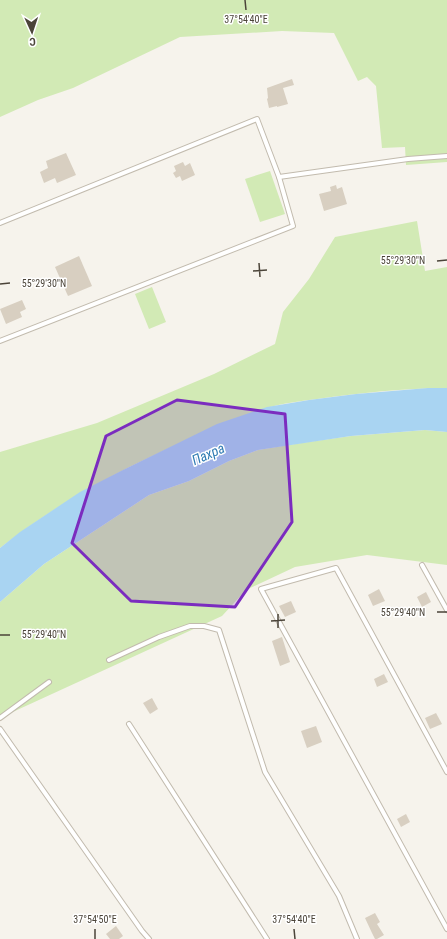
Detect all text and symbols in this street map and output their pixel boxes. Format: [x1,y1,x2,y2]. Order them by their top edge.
north arrow [12,12,52,52]
text: 37°54'40"E [224,14,268,25]
text: С [29,35,36,48]
text: 55°29'30"N [381,255,425,266]
text: 55°29'30"N [22,278,66,289]
water label: Пахра [189,440,227,468]
text: 55°29'40"N [381,607,425,618]
text: 55°29'40"N [22,629,66,640]
text: 37°54'50"E [73,914,117,925]
text: 37°54'40"E [272,914,316,925]

